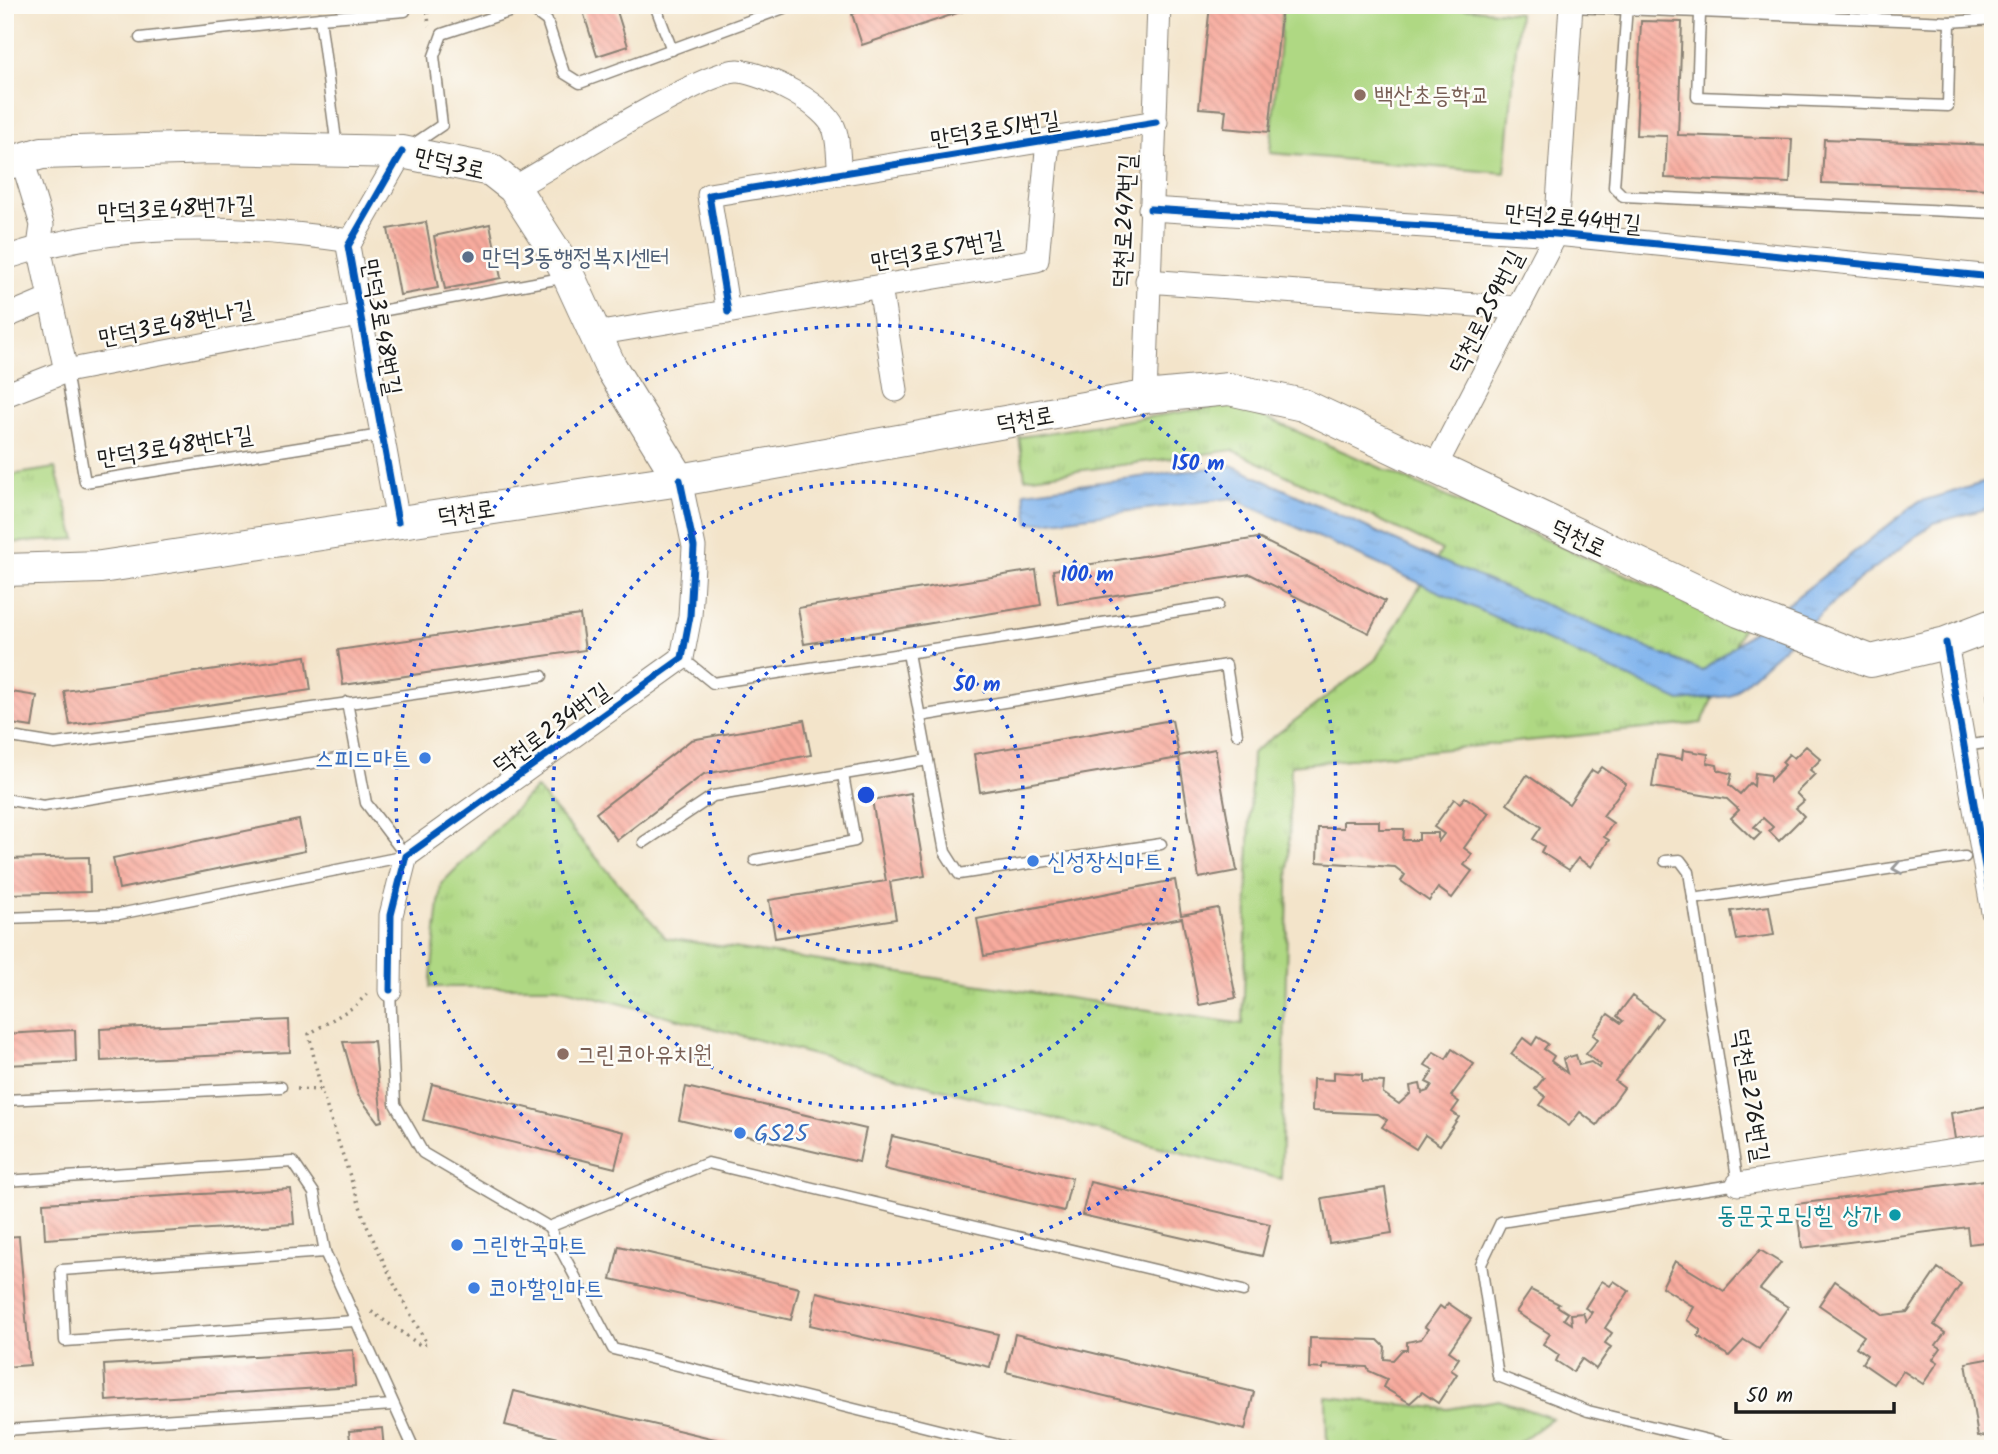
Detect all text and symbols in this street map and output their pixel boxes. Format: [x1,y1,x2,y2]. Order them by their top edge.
place label: 백산초등학교 [1374,77,1490,116]
marker: 백산초등학교 [1352,87,1368,103]
street label: 만덕3로51번길 [928,101,1063,160]
street label: 만덕3로 [410,137,489,192]
street label: 덕천로247번길 [1102,153,1148,289]
street label: 만덕3로48번가길 [97,186,256,233]
street label: 만덕2로44번길 [1503,194,1643,245]
street label: 만덕3로57번길 [868,221,1007,282]
place label: 만덕3동행정복지센터 [482,239,670,278]
street label: 덕천로259번길 [1439,244,1535,382]
marker: 만덕3동행정복지센터 [460,249,476,265]
street label: 만덕3로48번길 [349,256,412,399]
street label: 만덕3로48번나길 [95,290,257,359]
street label: 덕천로 [993,396,1057,445]
street label: 만덕3로48번다길 [95,416,256,479]
text: 150 m [1171,448,1225,481]
street label: 덕천로 [435,490,498,537]
street label: 덕천로 [1544,509,1613,569]
text: 100 m [1060,559,1114,592]
text: 50 m [953,669,1000,702]
street label: 덕천로234번길 [485,673,619,785]
place label: 스피드마트 [314,740,411,779]
marker: 스피드마트 [417,750,433,766]
centre of rings [854,783,878,807]
place label: 신성장식마트 [1047,843,1163,882]
marker: 신성장식마트 [1025,853,1041,869]
one-way arrow [1891,860,1903,875]
street label: 덕천로276번길 [1720,1026,1779,1165]
place label: 그린코아유치원 [577,1036,712,1075]
marker: 그린코아유치원 [555,1046,571,1062]
place label: GS25 [754,1115,810,1154]
marker: GS25 [732,1125,748,1141]
place label: 동문굿모닝힐 상가 [1717,1197,1881,1236]
marker: 동문굿모닝힐 상가 [1887,1207,1903,1223]
place label: 그린한국마트 [471,1227,587,1266]
marker: 그린한국마트 [449,1237,465,1253]
place label: 코아할인마트 [488,1270,604,1309]
marker: 코아할인마트 [466,1280,482,1296]
scale bar [1736,1370,1893,1414]
text: 50 m [1746,1380,1793,1413]

